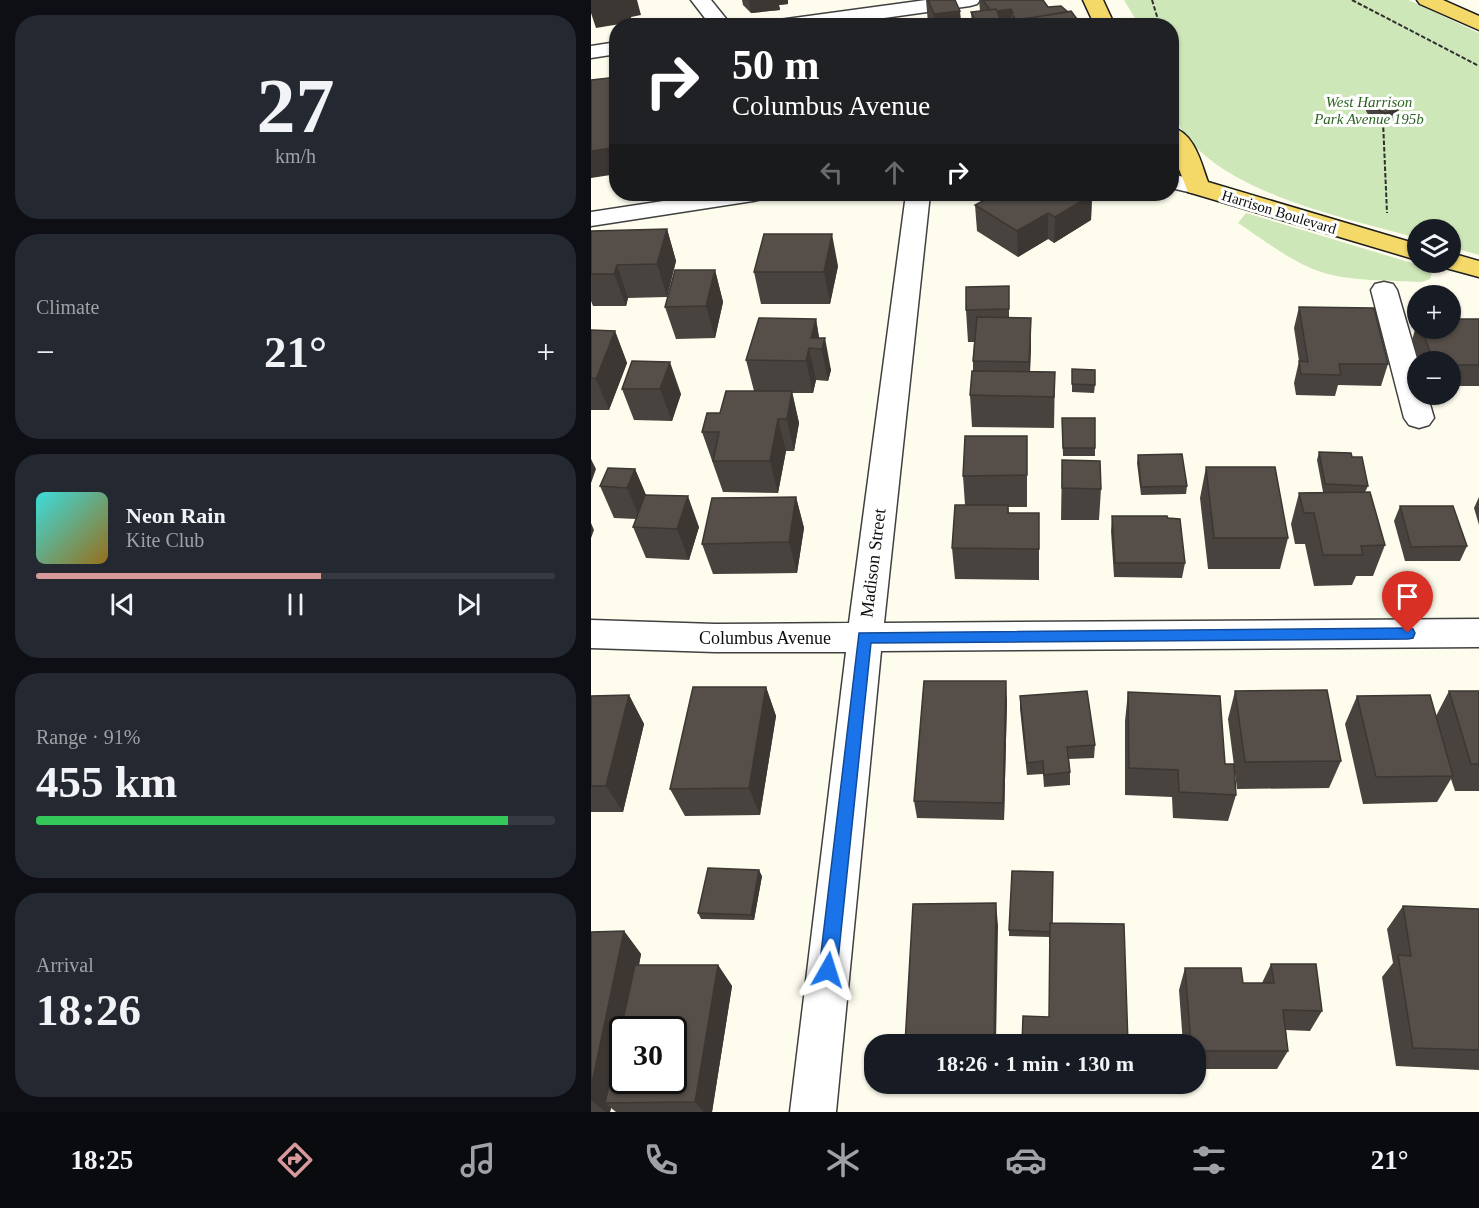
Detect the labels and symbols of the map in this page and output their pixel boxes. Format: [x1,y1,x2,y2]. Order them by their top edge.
park label: West Harrison Park Avenue 195b [1313,94,1424,127]
street label: Harrison Boulevard [1220,187,1339,237]
street label: Madison Street [856,507,890,619]
pin [1382,571,1433,633]
street label: Columbus Avenue [699,628,831,648]
position arrow [796,938,860,1002]
speed limit sign: 30 [609,1016,687,1094]

